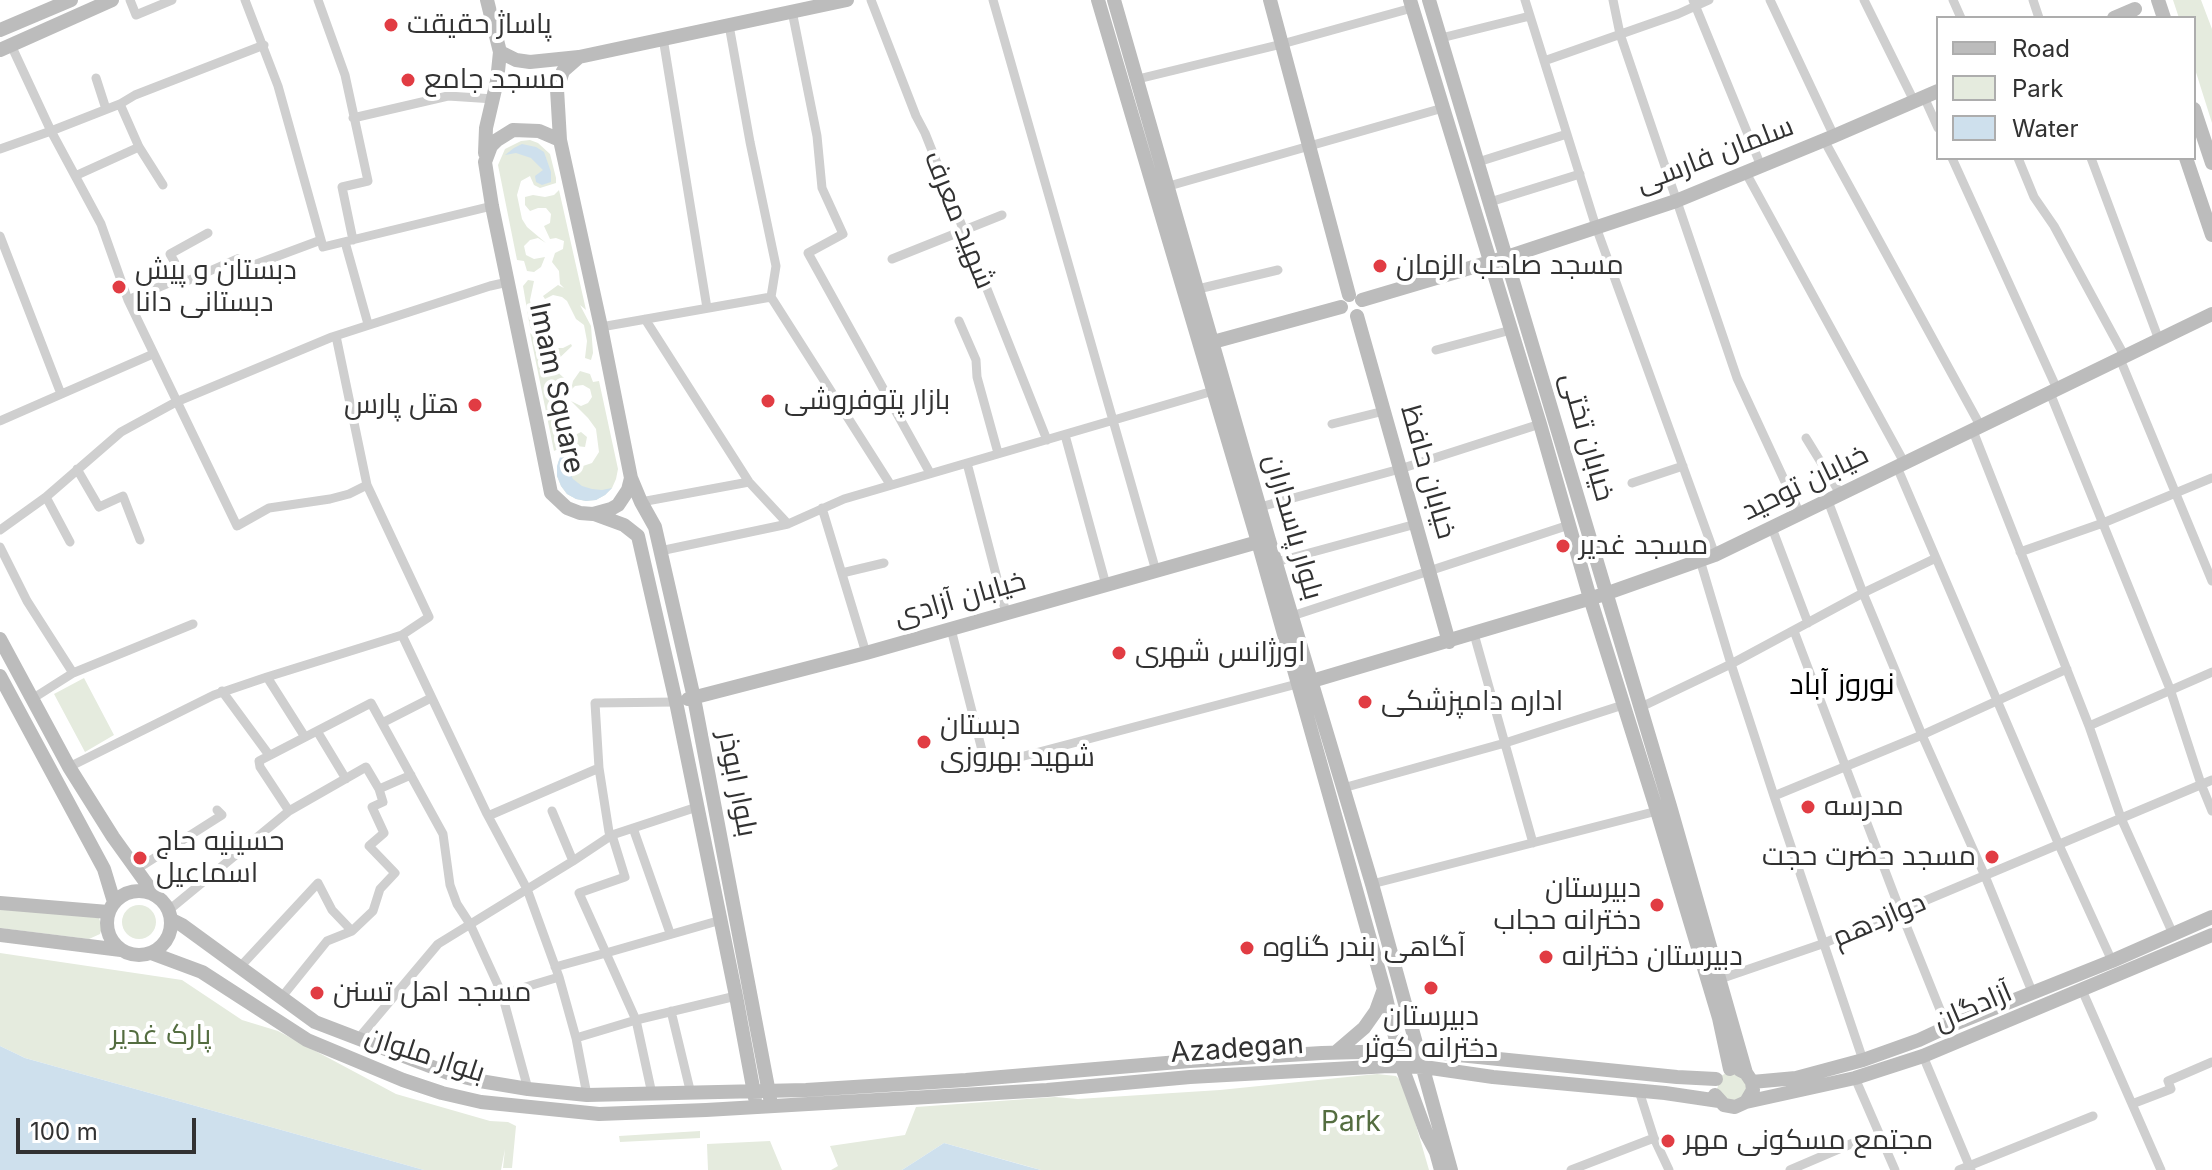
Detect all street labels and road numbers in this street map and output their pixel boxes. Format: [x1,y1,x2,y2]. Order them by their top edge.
street label: سلمان فارسی [1632,110,1798,200]
street label: شهید معرف [916,146,1002,294]
street label: Imam Square [521,299,591,477]
street label: خیابان تختی [1553,369,1621,505]
street label: خیابان حافظ [1393,401,1463,543]
street label: خیابان توحید [1736,438,1874,528]
street label: بلوار پاسداران [1256,450,1330,604]
street label: خیابان آزادی [890,564,1030,634]
street label: بلوار ابوذر [710,728,764,840]
street label: دوازدهم [1827,885,1931,955]
street label: آزادگان [1929,976,2017,1038]
street label: بلوار ملوان [361,1020,489,1090]
street label: Azadegan [1169,1028,1305,1070]

